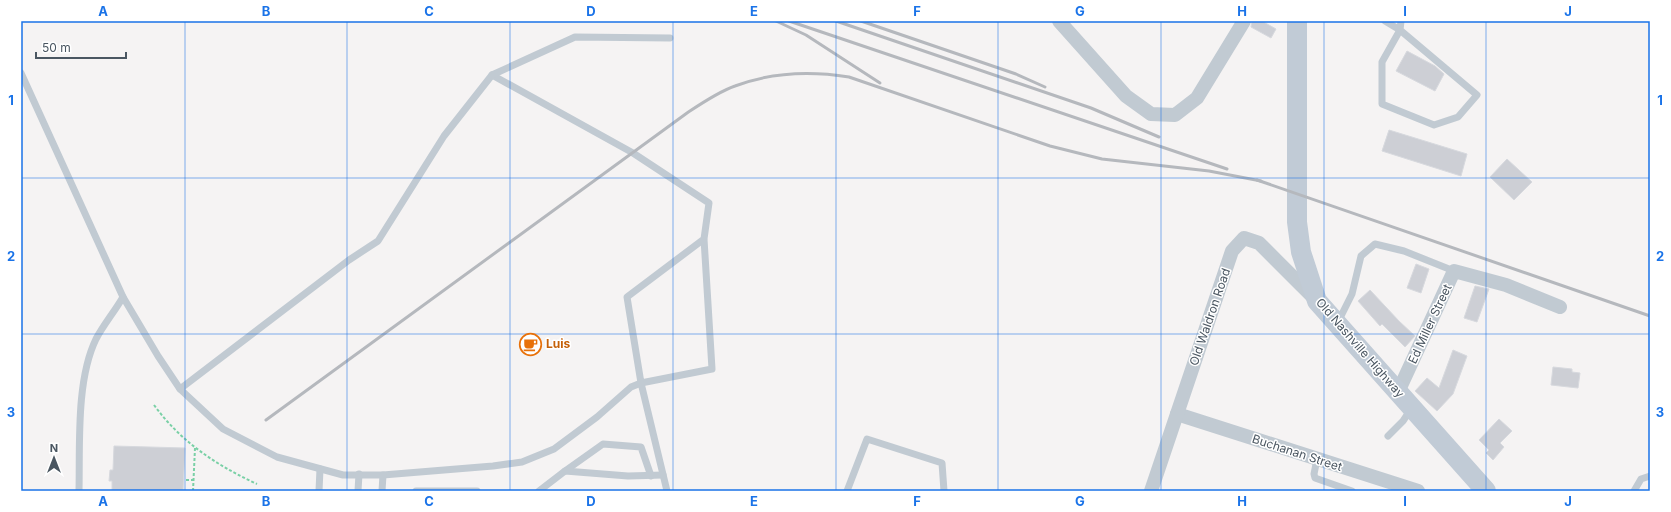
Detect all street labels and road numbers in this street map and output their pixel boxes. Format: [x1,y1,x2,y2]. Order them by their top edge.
street label: Old Waldron Road [1186,266,1233,367]
street label: Ed Miller Street [1405,281,1455,366]
street label: Old Nashville Highway [1313,295,1408,401]
street label: Buchanan Street [1250,431,1344,474]

